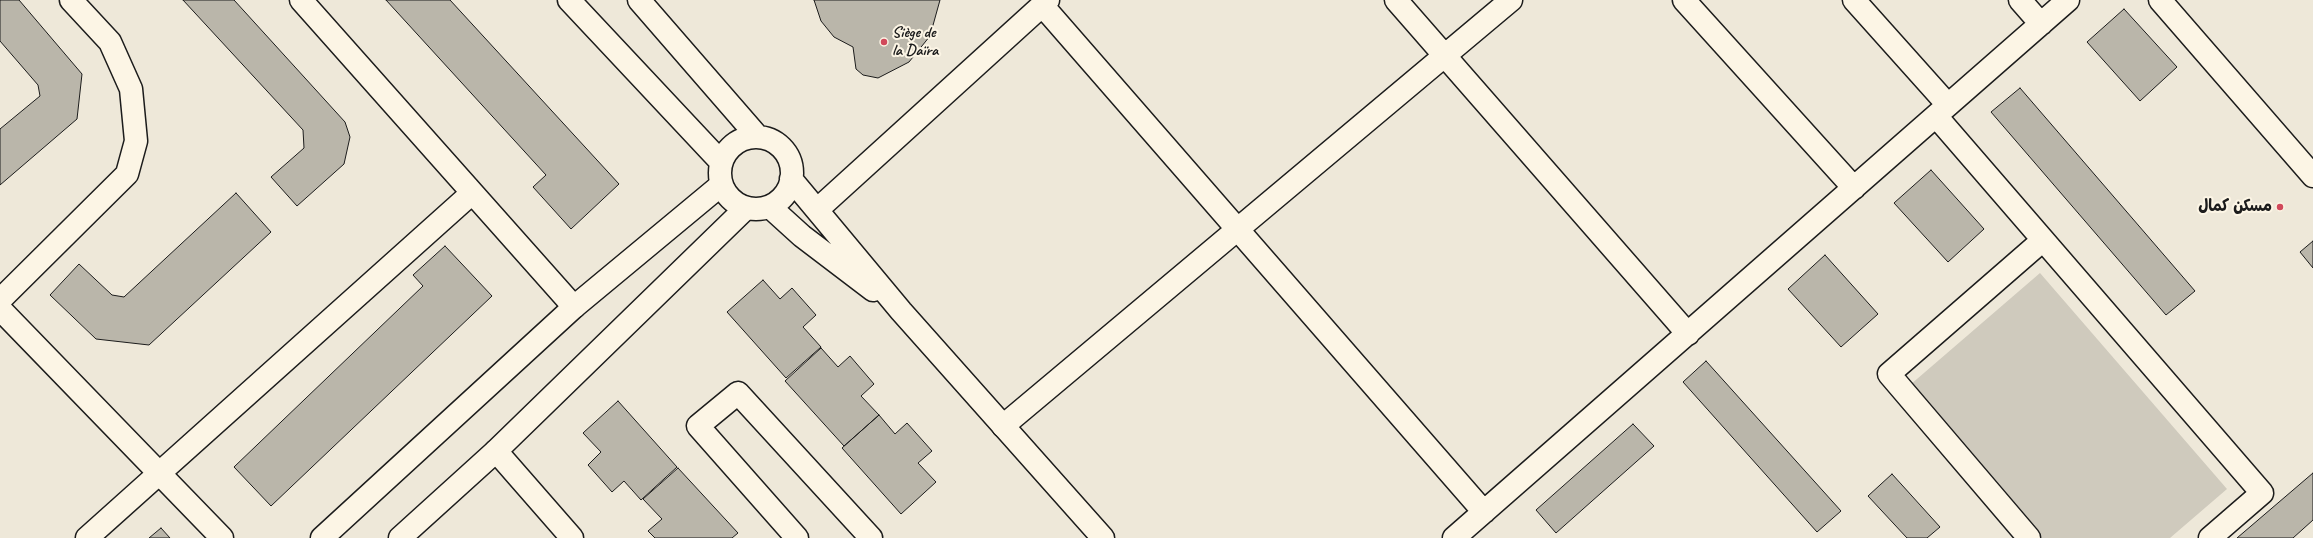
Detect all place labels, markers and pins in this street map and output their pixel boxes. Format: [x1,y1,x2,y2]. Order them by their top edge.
place label: Siège de la Daïra [892,23,938,61]
marker: Siège de la Daïra [879,37,889,47]
place label: مسكن كمال [2198,197,2272,217]
marker: مسكن كمال [2275,202,2285,212]

